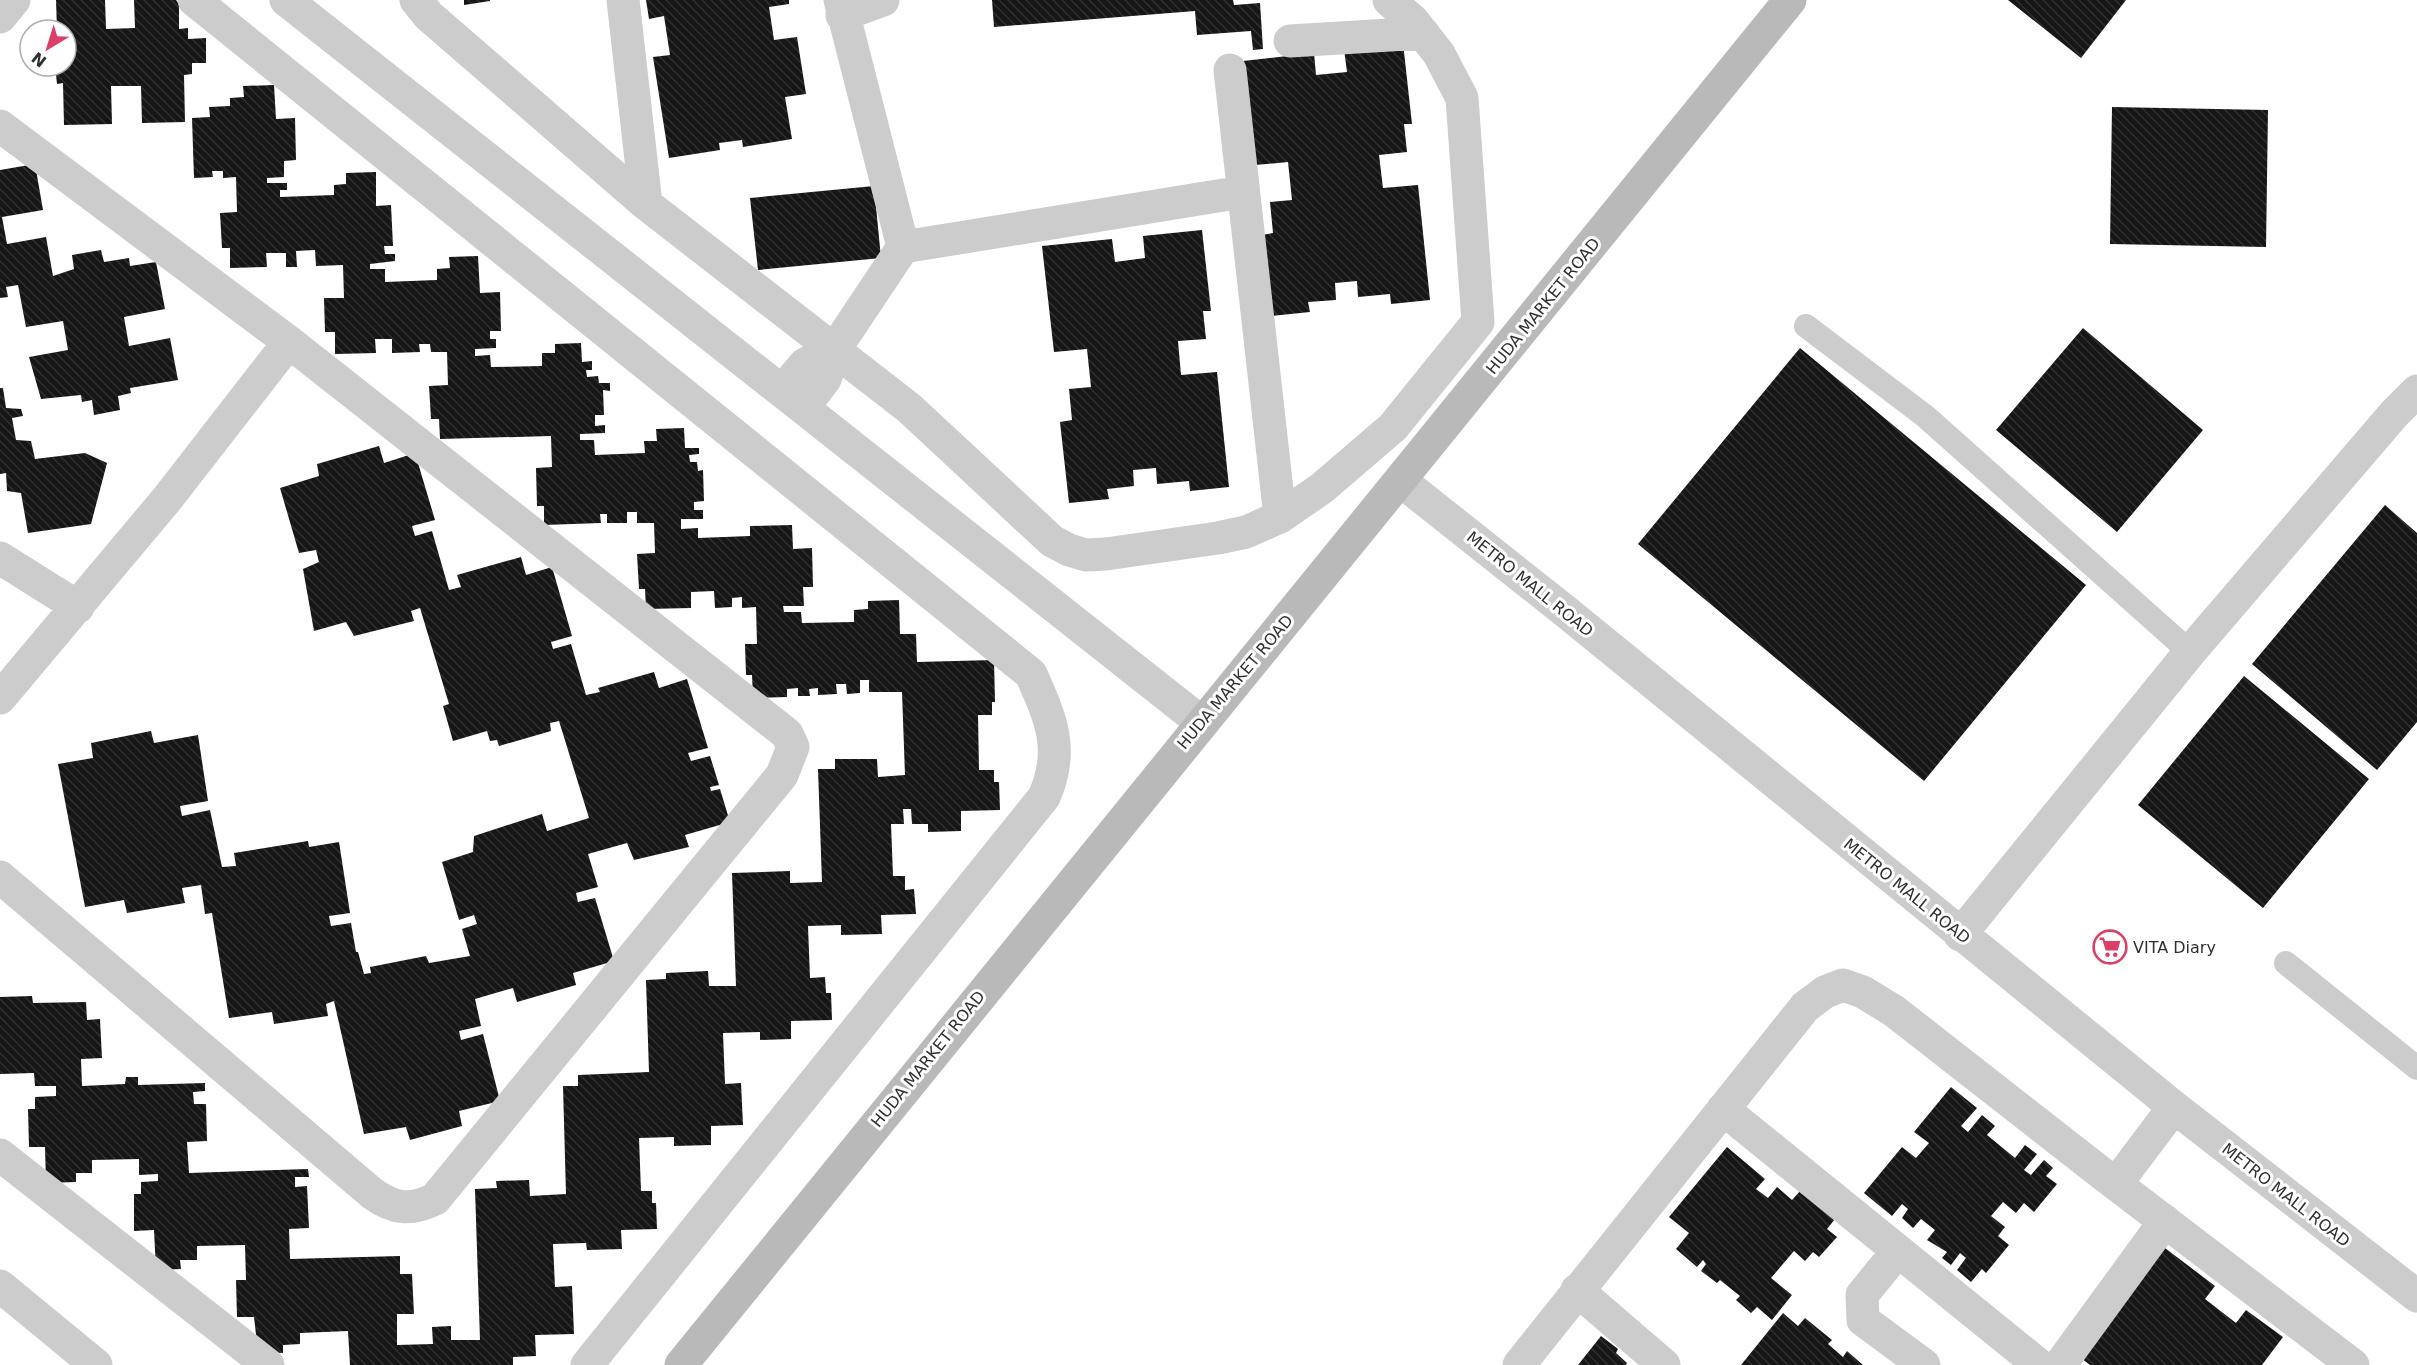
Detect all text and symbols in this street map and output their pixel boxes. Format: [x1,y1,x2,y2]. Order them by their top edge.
north arrow [18,18,78,78]
text: N [28,48,50,71]
street label: HUDA MARKET ROAD [1482,234,1604,378]
street label: METRO MALL ROAD [1463,527,1597,641]
street label: HUDA MARKET ROAD [1173,611,1297,753]
street label: METRO MALL ROAD [1840,834,1974,948]
supermarket icon: VITA Diary [2092,929,2128,965]
place label: VITA Diary [2133,938,2216,957]
street label: HUDA MARKET ROAD [867,987,989,1131]
street label: METRO MALL ROAD [2218,1139,2354,1251]

